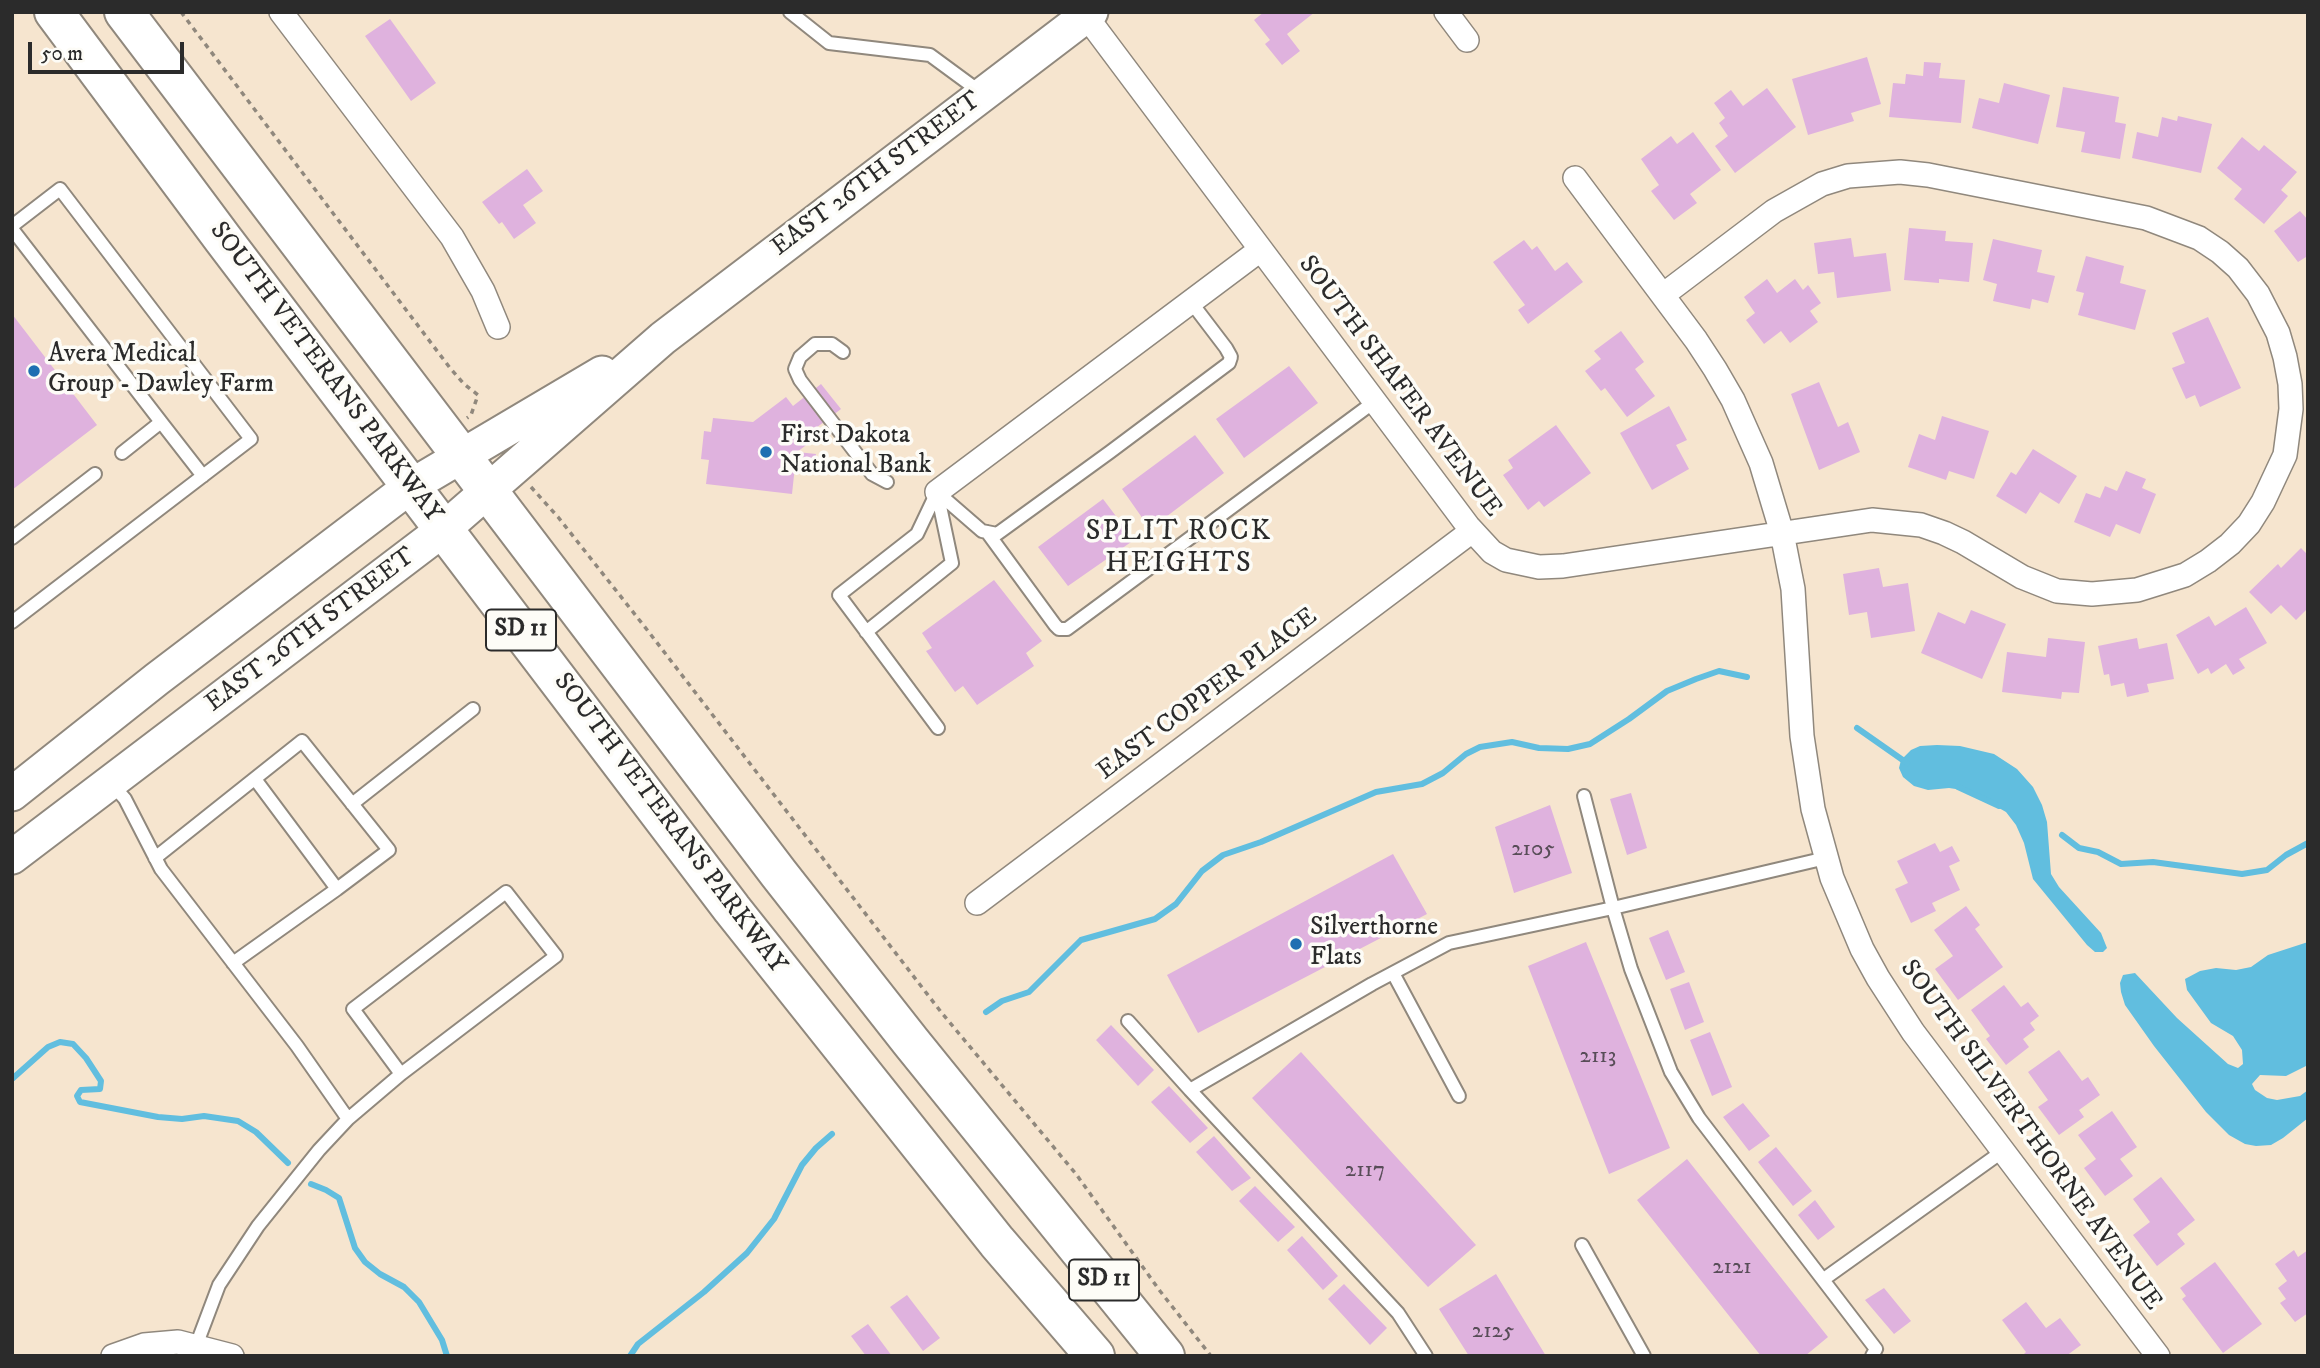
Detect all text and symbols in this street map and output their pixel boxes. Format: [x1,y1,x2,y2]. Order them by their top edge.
scale bar [32,28,187,72]
text: 50 m [41,41,83,67]
street label: EAST 26TH STREET [766,86,988,264]
street label: SOUTH VETERANS PARKWAY [202,217,448,529]
street label: SOUTH SHAFER AVENUE [1291,250,1507,524]
place label: Avera Medical Group - Dawley Farm [48,340,274,402]
marker: Avera Medical Group - Dawley Farm [26,363,42,379]
place label: First Dakota National Bank [780,421,931,482]
marker: First Dakota National Bank [758,444,774,460]
district label: SPLIT ROCK HEIGHTS [1087,516,1271,582]
street label: EAST 26TH STREET [200,542,422,720]
street label: EAST COPPER PLACE [1092,602,1324,788]
road number: SD 11 [486,610,556,650]
street label: SOUTH VETERANS PARKWAY [546,668,792,980]
house number: 2105 [1511,836,1555,864]
place label: Silverthorne Flats [1310,913,1438,974]
marker: Silverthorne Flats [1288,936,1304,952]
street label: SOUTH SILVERTHORNE AVENUE [1892,955,2168,1317]
house number: 2113 [1580,1043,1616,1071]
house number: 2117 [1345,1157,1385,1185]
house number: 2121 [1712,1254,1752,1282]
road number: SD 11 [1069,1260,1139,1300]
house number: 2125 [1472,1318,1514,1346]

